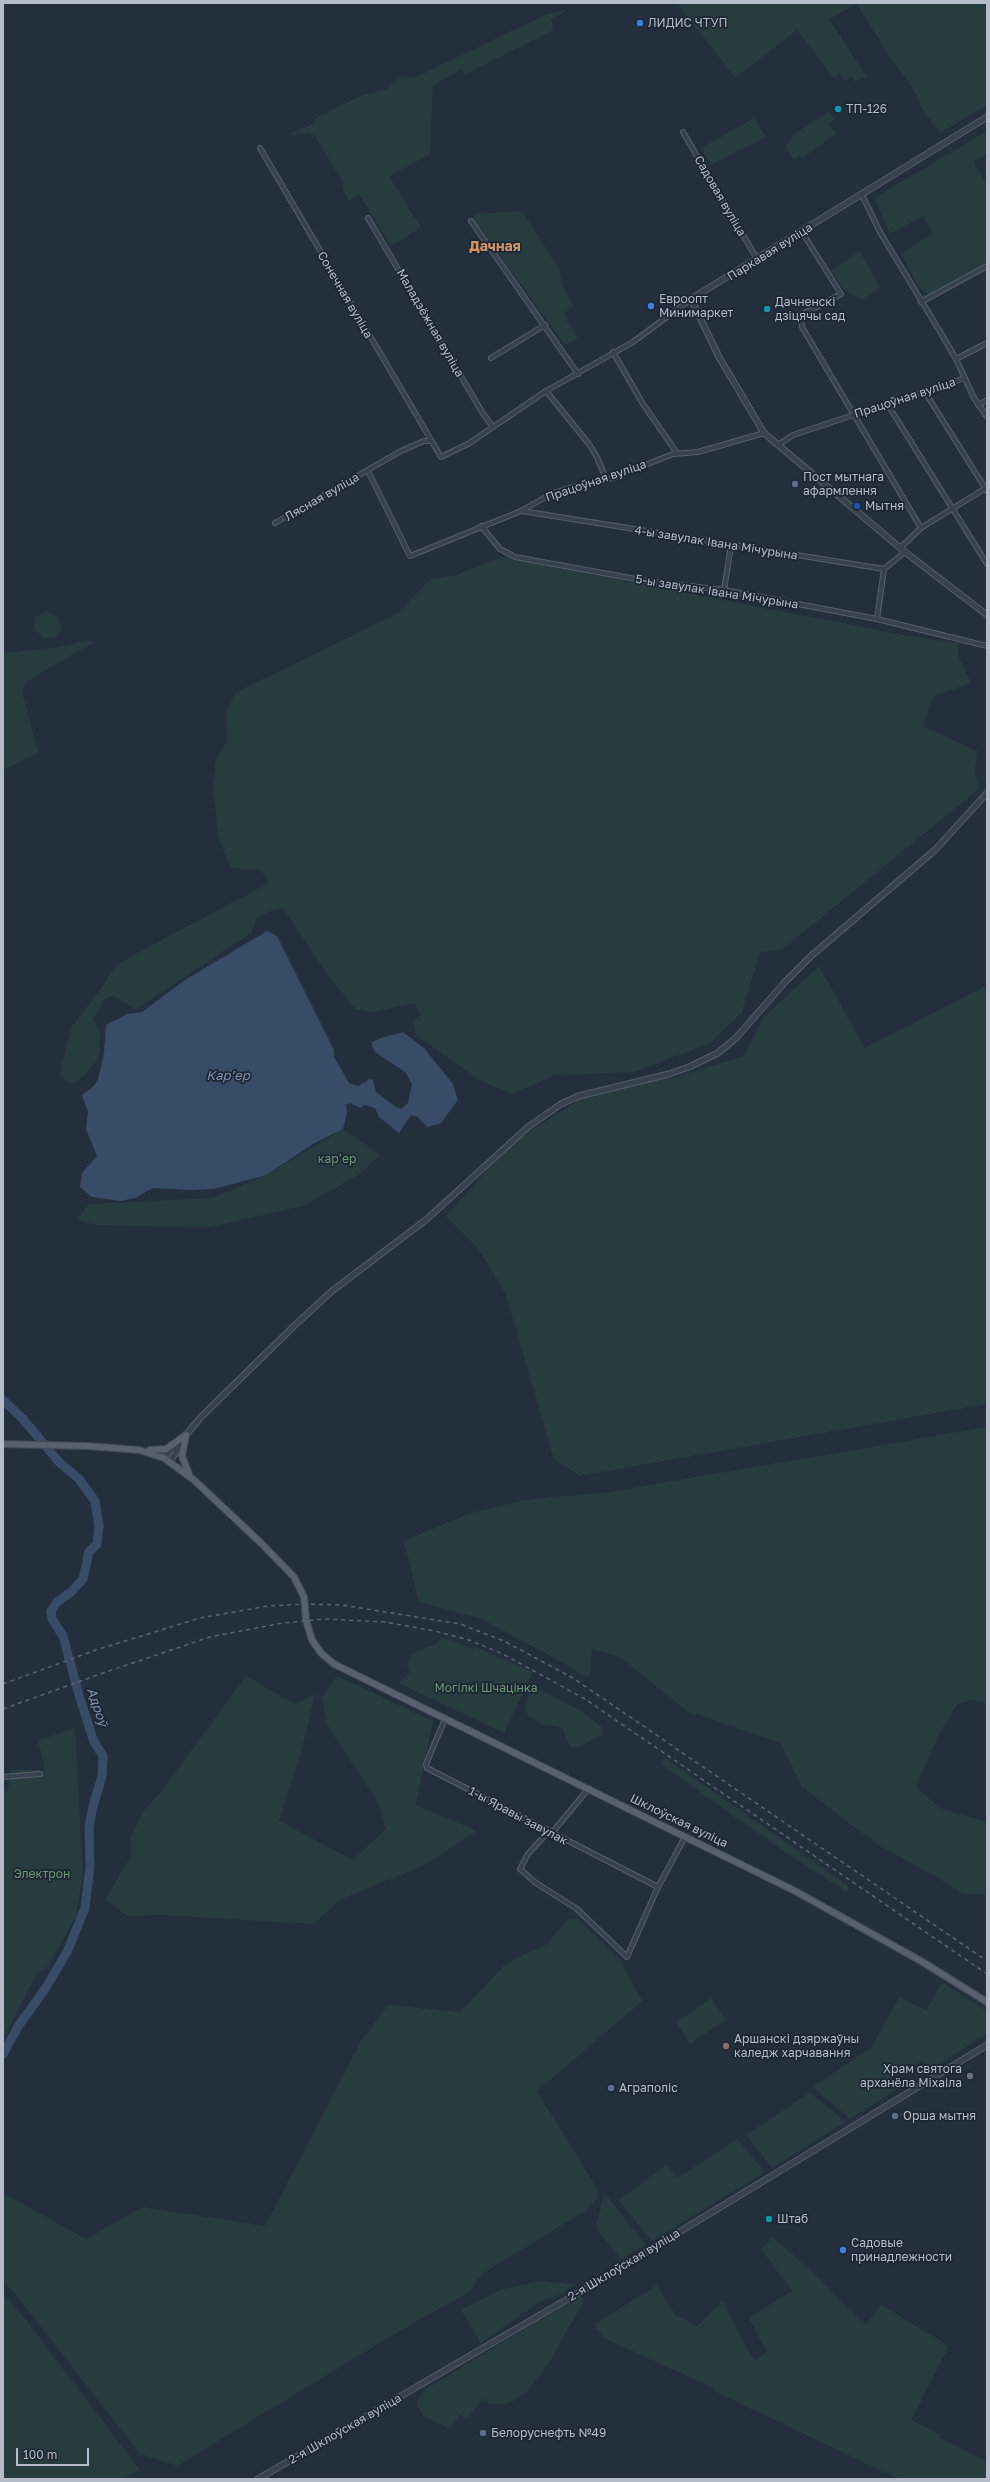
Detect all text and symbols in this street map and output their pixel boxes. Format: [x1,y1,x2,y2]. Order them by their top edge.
place label: ЛИДИС ЧТУП [648,16,728,30]
marker: ЛИДИС ЧТУП [635,18,645,28]
place label: ТП-126 [846,102,887,116]
marker: ТП-126 [833,104,843,114]
street label: Садовая вуліца [691,153,749,239]
street label: Паркавая вуліца [725,220,815,284]
district label: Дачная [469,239,521,255]
street label: Сонечная вуліца [314,249,376,341]
street label: Маладзёжная вуліца [393,266,467,380]
place label: Евроопт Минимаркет [659,292,733,320]
place label: Дачненскі дзіцячы сад [775,295,845,323]
marker: Евроопт Минимаркет [646,301,656,311]
marker: Дачненскі дзіцячы сад [762,304,772,314]
street label: Працоўная вуліца [852,375,958,421]
street label: Працоўная вуліца [544,457,648,505]
street label: Лясная вуліца [282,470,362,524]
place label: Пост мытнага афармлення [803,470,884,498]
marker: Пост мытнага афармлення [790,479,800,489]
place label: Мытня [865,499,904,513]
marker: Мытня [852,501,862,511]
street label: 4-ы завулак Івана Мічурына [633,523,799,563]
street label: 5-ы завулак Івана Мічурына [635,572,799,612]
water label: Карʼер [206,1068,250,1084]
park label: карʼер [318,1152,356,1166]
park label: Могілкі Шчацінка [434,1681,538,1695]
water label: Адроў [83,1686,111,1728]
street label: 1-ы Яравы завулак [466,1784,570,1848]
street label: Шклоўская вуліца [628,1791,730,1851]
park label: Электрон [14,1867,70,1881]
place label: Аршанскі дзяржаўны каледж харчавання [734,2032,859,2060]
marker: Аршанскі дзяржаўны каледж харчавання [721,2041,731,2051]
place label: Храм святога арханёла Міхаіла [860,2062,962,2090]
marker: Храм святога арханёла Міхаіла [965,2071,975,2081]
place label: Аграполіс [619,2081,678,2095]
marker: Аграполіс [606,2083,616,2093]
place label: Орша мытня [903,2109,976,2123]
marker: Орша мытня [890,2111,900,2121]
place label: Штаб [777,2212,808,2226]
marker: Штаб [764,2214,774,2224]
street label: 2-я Шклоўская вуліца [565,2226,683,2304]
place label: Садовые принадлежности [851,2236,952,2264]
marker: Садовые принадлежности [838,2245,848,2255]
street label: 2-я Шклоўская вуліца [286,2391,404,2467]
place label: Белоруснефть №49 [491,2426,606,2440]
marker: Белоруснефть №49 [478,2428,488,2438]
scale bar [18,2440,91,2466]
text: 100 m [23,2447,57,2462]

